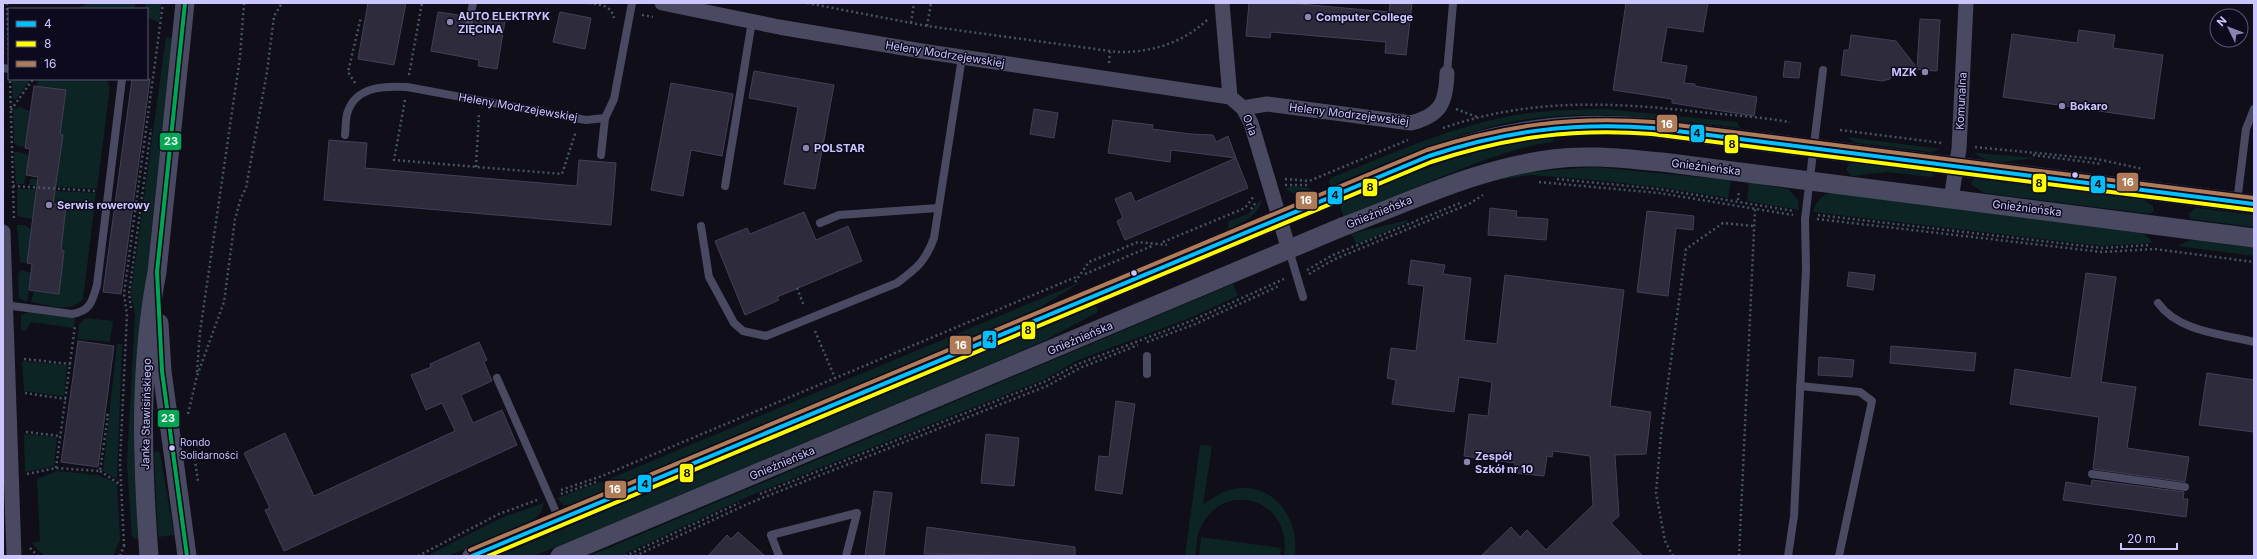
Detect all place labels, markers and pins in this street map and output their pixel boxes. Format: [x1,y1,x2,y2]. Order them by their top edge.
place label: AUTO ELEKTRYK ZIĘCINA [458,9,550,36]
place label: Computer College [1316,10,1414,24]
marker: Computer College [1303,12,1313,22]
marker: AUTO ELEKTRYK ZIĘCINA [445,17,455,27]
place label: MZK [1892,65,1917,79]
marker: MZK [1920,67,1930,77]
place label: Bokaro [2070,99,2108,113]
marker: Bokaro [2057,101,2067,111]
place label: POLSTAR [814,141,865,155]
marker: POLSTAR [801,143,811,153]
unlabelled marker [2070,170,2080,180]
place label: Serwis rowerowy [57,198,150,212]
marker: Serwis rowerowy [44,200,54,210]
unlabelled marker [1129,268,1139,278]
place label: Rondo Solidarności [180,436,238,461]
marker: Rondo Solidarności [167,443,177,453]
place label: Zespół Szkół nr 10 [1475,449,1533,476]
marker: Zespół Szkół nr 10 [1462,457,1472,467]

